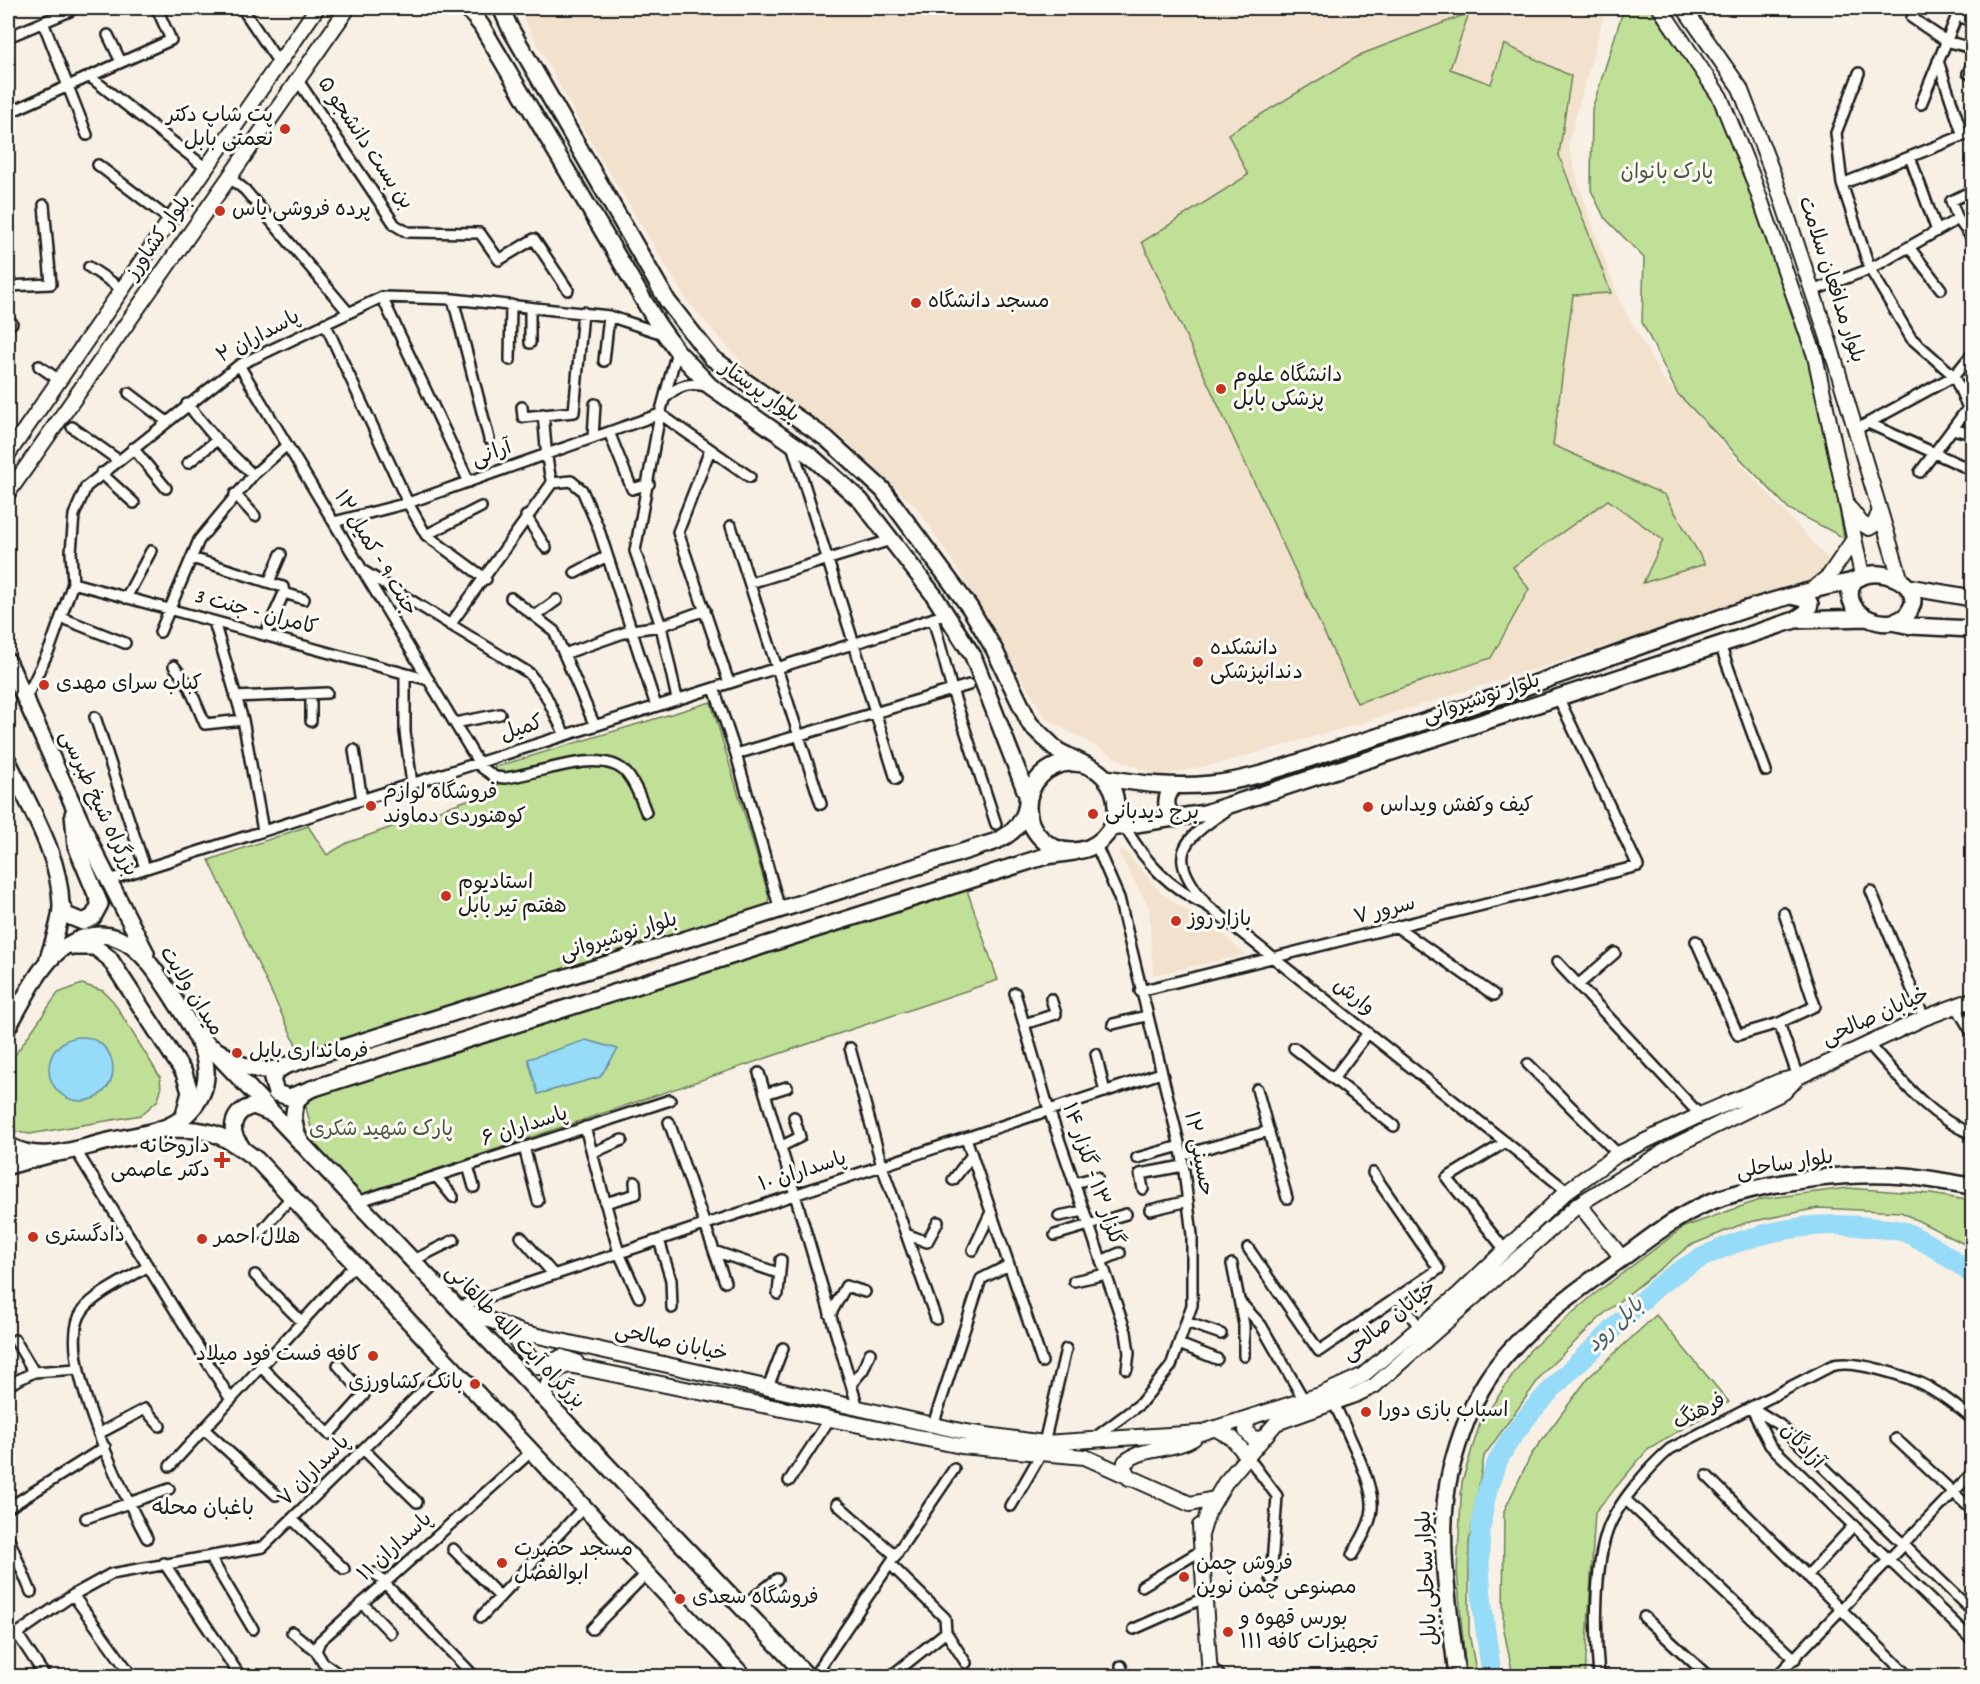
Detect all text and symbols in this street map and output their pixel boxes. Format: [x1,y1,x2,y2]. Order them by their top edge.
street label: بن بست دانشجو ۵ [308,71,420,217]
place label: پت شاپ دکتر نعمتی بابل [164,102,273,156]
marker: پت شاپ دکتر نعمتی بابل [278,122,292,136]
park label: پارک بانوان [1621,159,1713,189]
street label: بلوار کشاورز [118,189,200,288]
street label: بلوار مدافعان سلامت [1789,193,1871,367]
place label: پرده فروشی یاس [232,196,371,226]
marker: پرده فروشی یاس [213,204,227,218]
place label: مسجد دانشگاه [928,288,1050,318]
marker: مسجد دانشگاه [909,296,923,310]
street label: پاسداران ۲ [212,303,306,373]
street label: بلوار پرستار [711,353,805,431]
place label: دانشگاه علوم پزشکی بابل [1233,362,1342,416]
marker: دانشگاه علوم پزشکی بابل [1214,382,1228,396]
street label: آرانی [468,434,517,476]
street label: جنت 9 - کمیل ۱۲ [325,485,423,623]
street label: کامران - جنت 3 [191,583,321,645]
place label: دانشکده دندانپزشکی [1210,635,1303,689]
marker: دانشکده دندانپزشکی [1191,655,1205,669]
street label: بلوار نوشیروانی [1419,667,1545,733]
place label: کباب سرای مهدی [56,670,202,700]
marker: کباب سرای مهدی [37,678,51,692]
street label: کمیل [497,709,547,751]
street label: بزرگراه شیخ طبرسی [50,726,144,882]
place label: فروشگاه لوازم کوهنوردی دماوند [383,779,526,833]
place label: کیف و‌کفش ویداس [1380,792,1534,822]
marker: فروشگاه لوازم کوهنوردی دماوند [364,799,378,813]
place label: برج دیدبانی [1105,799,1199,829]
marker: کیف و‌کفش ویداس [1361,800,1375,814]
marker: برج دیدبانی [1086,807,1100,821]
place label: استادیوم هفتم تیر بابل [458,869,567,923]
marker: استادیوم هفتم تیر بابل [439,889,453,903]
street label: سرور ۷ [1351,890,1419,934]
street label: بلوار نوشیروانی [556,906,682,970]
place label: بازار روز [1186,906,1251,936]
marker: بازار روز [1169,914,1183,928]
street label: میدان ولایت [151,941,229,1043]
street label: وارش [1325,972,1381,1024]
street label: خيابان صالحی [1818,981,1934,1055]
place label: فرمانداری بابل [249,1038,368,1068]
marker: فرمانداری بابل [230,1046,244,1060]
street label: گلزار ۱۳ - گلزار ۱۴ [1052,1099,1130,1251]
street label: پاسداران ۶ [478,1100,572,1156]
street label: حسینی ۱۲ [1174,1109,1220,1199]
park label: پارک شهید شکری [309,1116,453,1146]
place label: داروخانه دکتر عاصمی [111,1133,210,1187]
street label: بلوار ساحلی [1734,1144,1836,1188]
street label: پاسداران ١٠ [755,1145,851,1201]
marker: داروخانه دکتر عاصمی [215,1153,229,1167]
place label: دادگستری [45,1222,125,1252]
place label: هلال احمر [212,1224,300,1254]
marker: دادگستری [26,1230,40,1244]
marker: هلال احمر [195,1232,209,1246]
street label: بزرگراه آیت الله طالقانی [437,1259,591,1417]
street label: خيابان صالحی [1336,1274,1444,1370]
water label: بابل رود [1580,1291,1652,1361]
street label: خیابان صالحی [612,1316,730,1372]
place label: کافه فست فود میلاد [196,1341,361,1371]
marker: کافه فست فود میلاد [366,1349,380,1363]
place label: بانک کشاورزی [348,1369,463,1399]
marker: بانک کشاورزی [468,1377,482,1391]
street label: فرهنگ [1668,1387,1732,1439]
place label: اسباب بازی دورا [1378,1397,1509,1427]
marker: اسباب بازی دورا [1359,1405,1373,1419]
street label: آزادگان [1772,1417,1831,1478]
street label: پاسداران ۷ [272,1429,358,1515]
district label: باغبان محله [152,1494,254,1525]
street label: پاسداران ١١ [352,1506,440,1590]
street label: بلوار ساحلی بابل [1410,1509,1448,1647]
place label: مسجد حضرت ابوالفضل [514,1536,633,1590]
place label: فروش چمن مصنوعی چمن نوین [1196,1550,1357,1604]
marker: مسجد حضرت ابوالفضل [495,1556,509,1570]
marker: فروش چمن مصنوعی چمن نوین [1177,1570,1191,1584]
place label: فروشگاه سعدی [692,1584,819,1614]
marker: فروشگاه سعدی [673,1592,687,1606]
place label: بورس قهوه و تجهیزات کافه ۱۱۱ [1238,1605,1379,1659]
marker: بورس قهوه و تجهیزات کافه ۱۱۱ [1221,1625,1235,1639]

